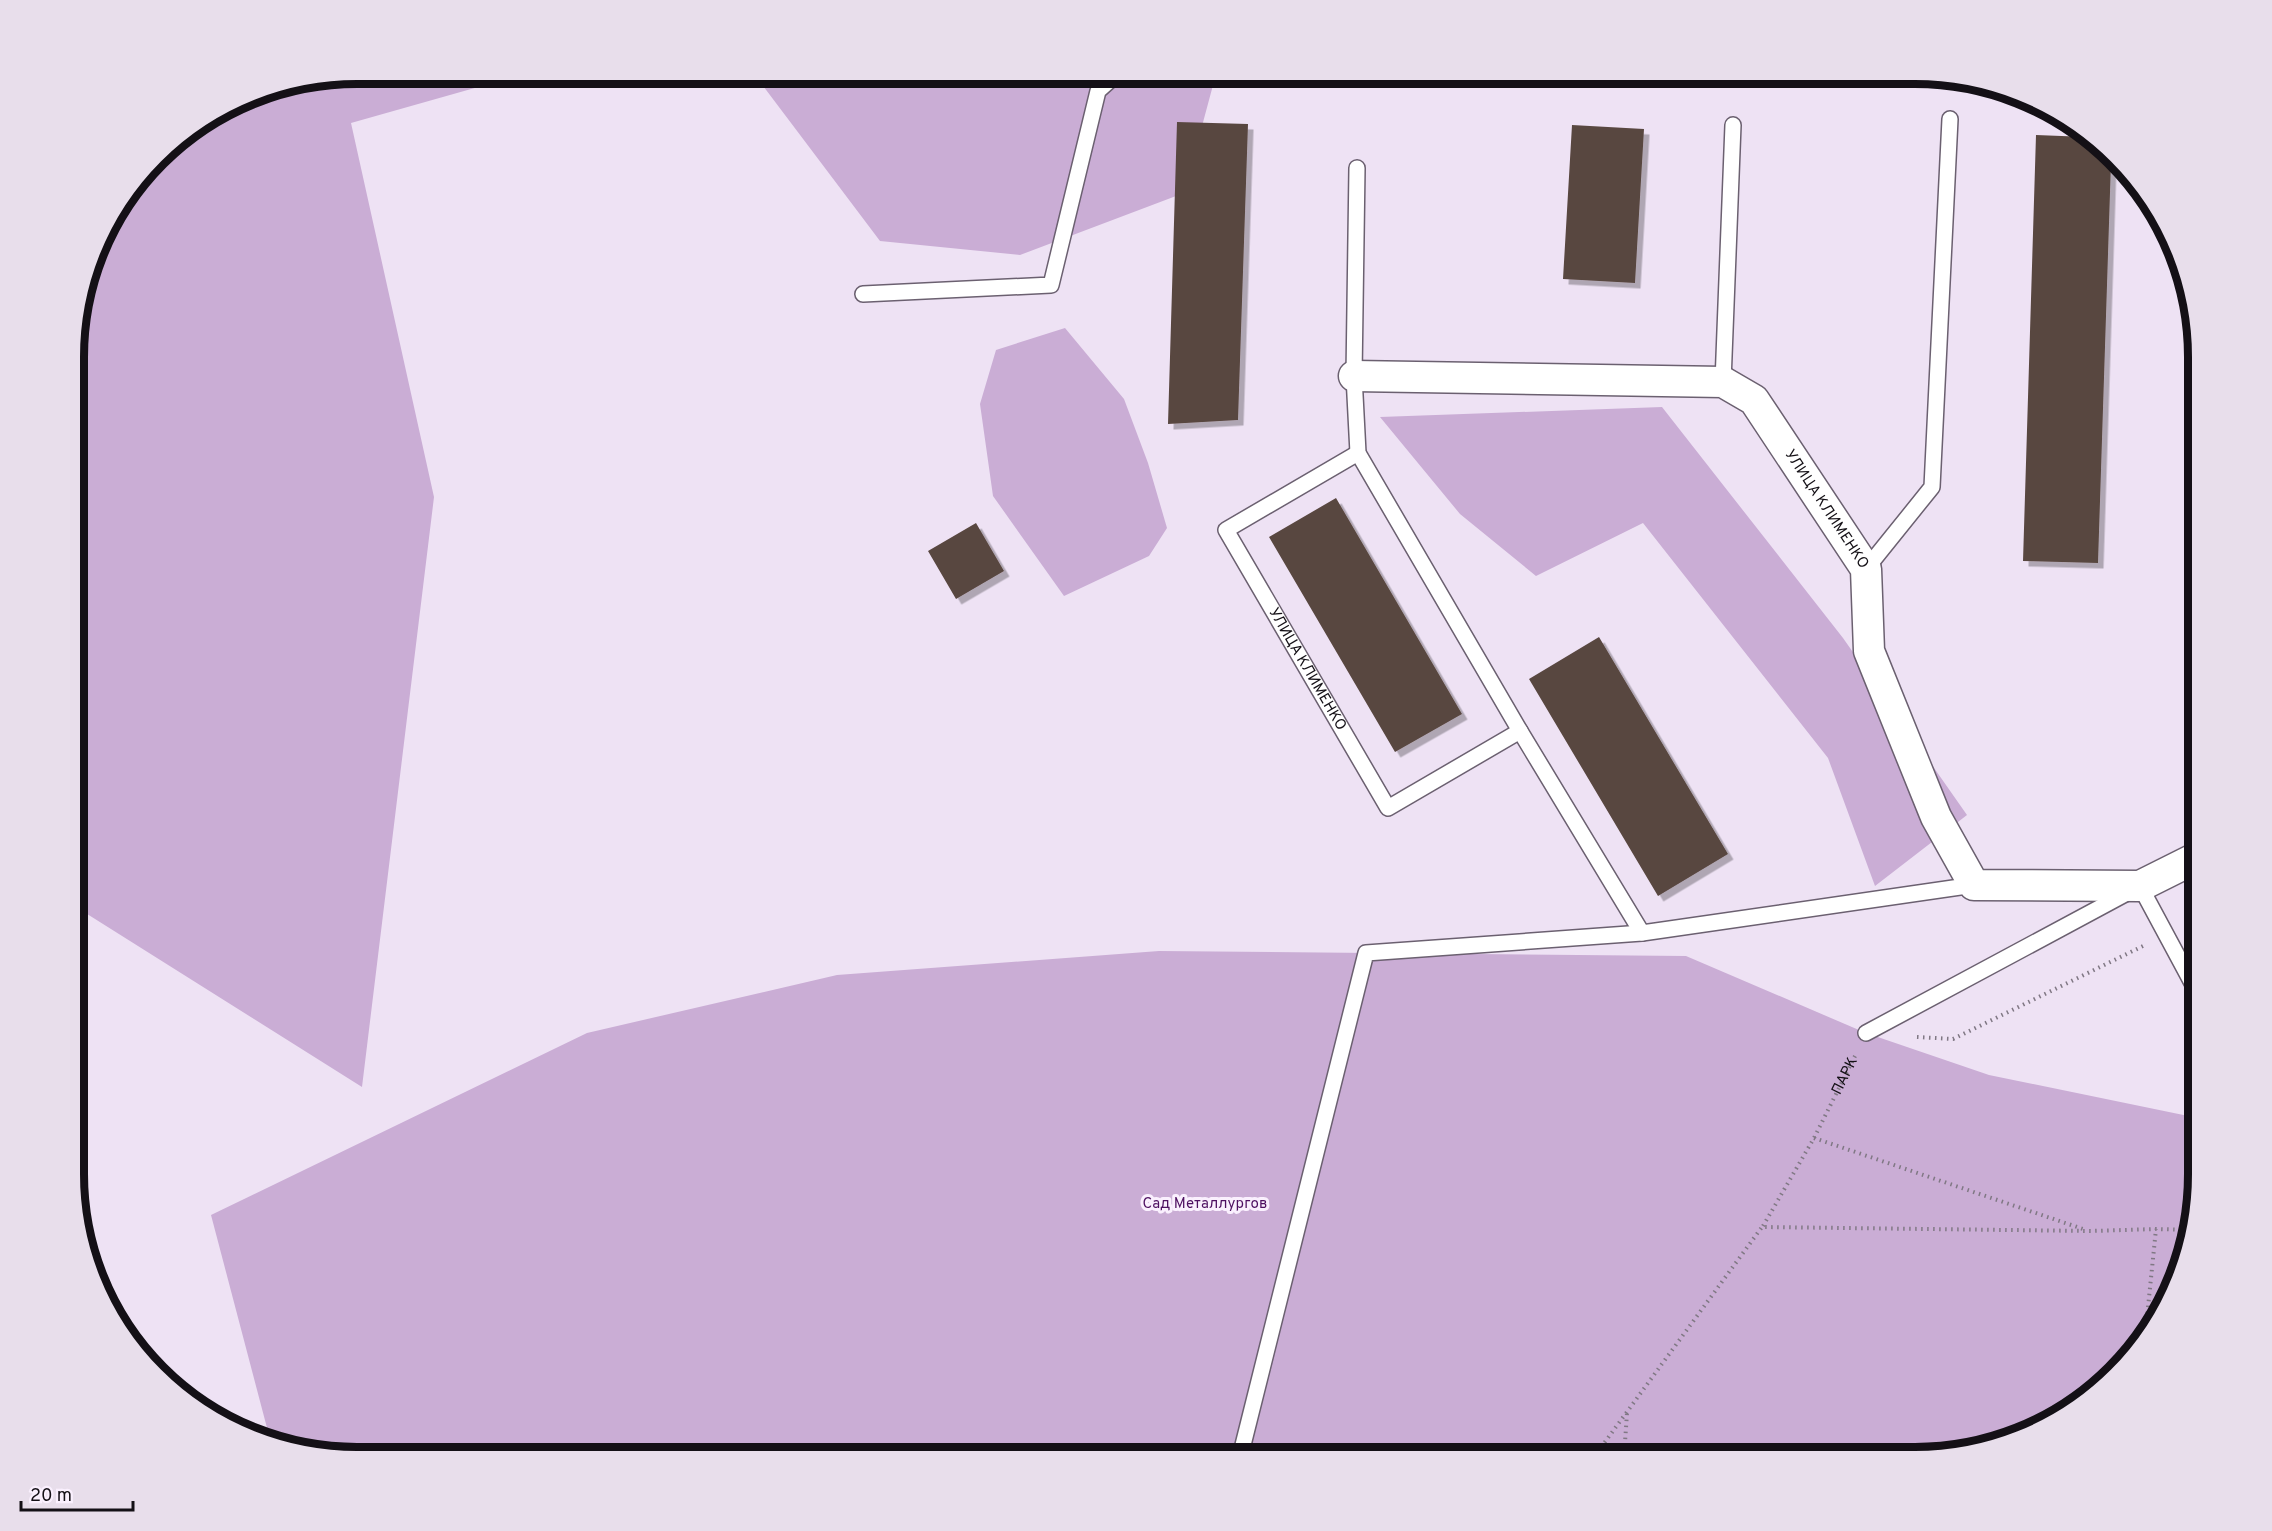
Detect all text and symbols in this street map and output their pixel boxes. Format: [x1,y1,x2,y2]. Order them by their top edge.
street label: УЛИЦА КЛИМЕНКО [1780,446,1873,572]
street label: УЛИЦА КЛИМЕНКО [1264,605,1350,734]
street label: ПАРК [1828,1054,1862,1098]
park label: Сад Металлургов [1143,1195,1267,1214]
scale bar [21,1474,134,1512]
text: 20 m [30,1485,72,1508]

